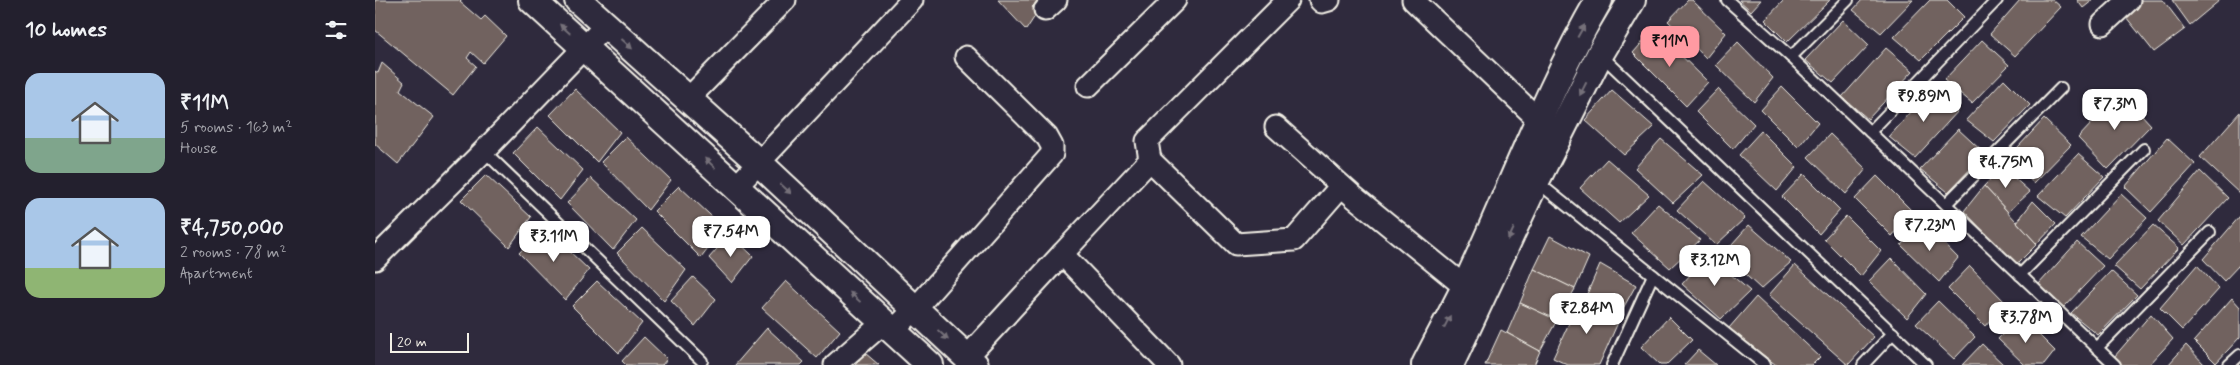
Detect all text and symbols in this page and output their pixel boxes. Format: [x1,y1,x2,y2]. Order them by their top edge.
text: 10 homes [25,16,107,44]
icon: filters [322,16,350,44]
one-way arrow [558,24,571,35]
one-way arrow [1577,24,1585,39]
pin: ₹11M [1640,26,1700,68]
text: ₹11M [1651,31,1689,52]
one-way arrow [620,38,632,50]
pin: ₹9.89M [1883,80,1965,123]
one-way arrow [1579,81,1587,96]
text: ₹9.89M [1898,86,1950,107]
pin: ₹7.3M [2080,88,2150,131]
text: ₹11M [180,89,229,117]
icon: home [65,93,125,153]
text: ₹7.3M [2093,94,2137,115]
text: 5 rooms · 163 m² [180,117,292,138]
text: House [180,138,218,159]
pin: ₹4.75M [1965,146,2047,189]
text: ₹4.75M [1979,152,2033,173]
one-way arrow [704,157,716,169]
one-way arrow [780,183,793,194]
pin: ₹7.23M [1889,210,1971,252]
text: ₹4,750,000 [180,214,284,242]
text: ₹7.23M [1905,215,1955,236]
pin: ₹7.54M [690,216,772,258]
icon: home [65,218,125,278]
pin: ₹3.11M [513,220,595,263]
text: ₹7.54M [703,221,759,242]
text: ₹3.11M [530,226,578,247]
one-way arrow [1507,227,1515,241]
text: 2 rooms · 78 m² [180,242,287,263]
pin: ₹3.12M [1674,244,1756,287]
text: ₹3.12M [1690,250,1740,271]
text: Apartment [180,263,253,284]
one-way arrow [849,291,861,303]
pin: ₹2.84M [1546,292,1628,335]
text: ₹2.84M [1560,298,1614,319]
pin: ₹3.78M [1985,302,2067,344]
text: ₹3.78M [2000,307,2052,328]
one-way arrow [1443,314,1451,329]
one-way arrow [937,329,949,341]
scale bar [390,330,469,353]
text: 20 m [397,333,427,351]

